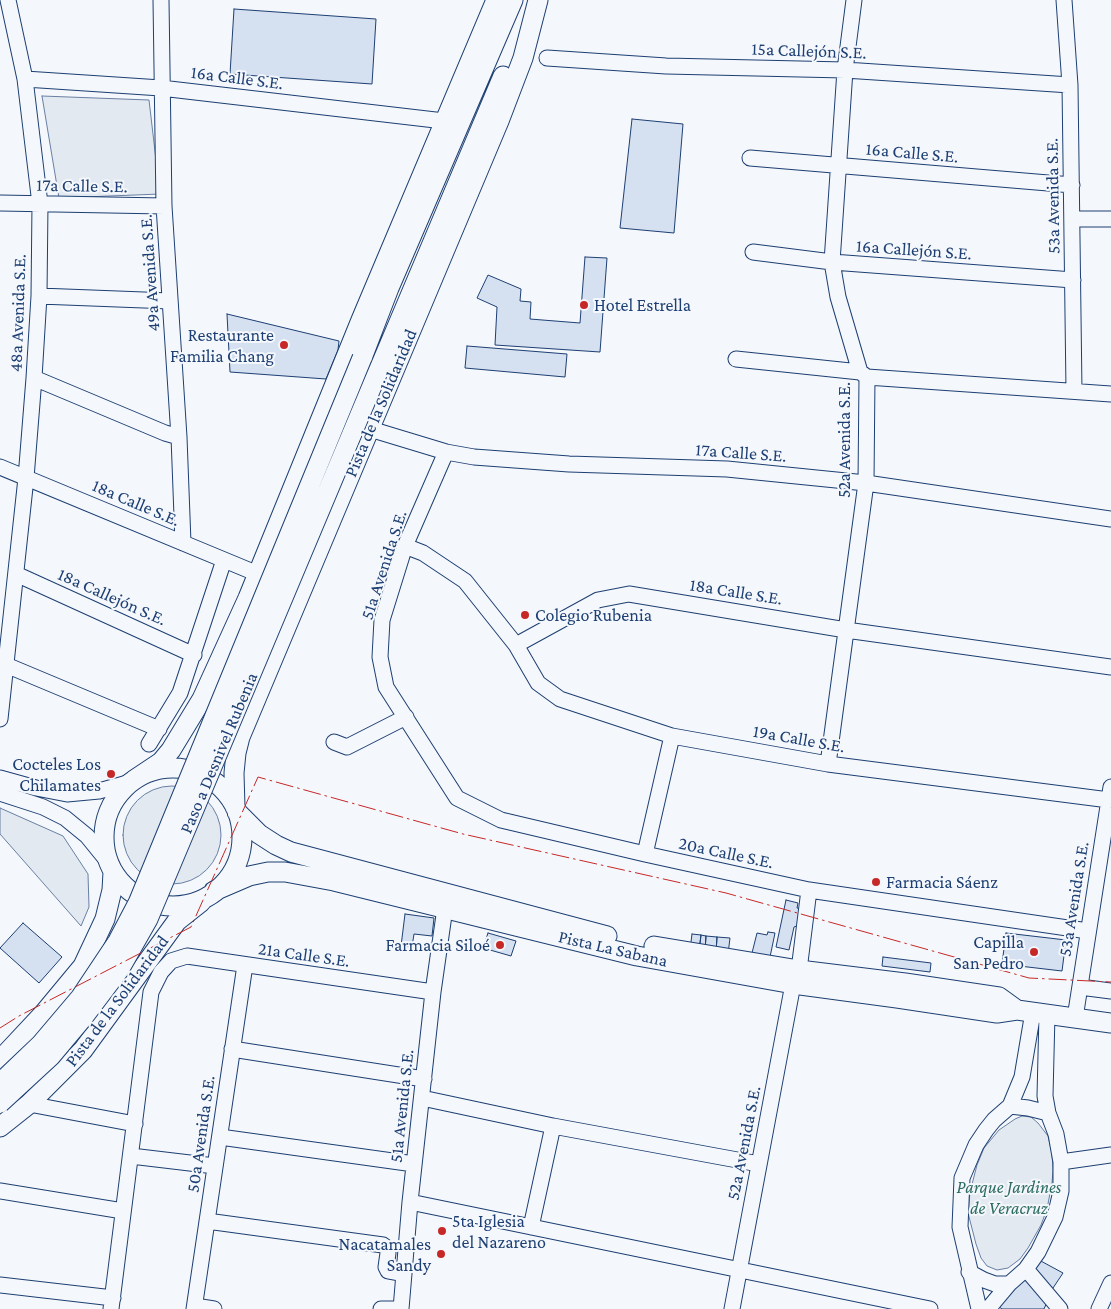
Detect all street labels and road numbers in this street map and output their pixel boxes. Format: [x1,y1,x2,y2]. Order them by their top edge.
street label: 15a Callejón S.E. [751,38,867,64]
street label: 16a Calle S.E. [190,62,284,94]
street label: 16a Calle S.E. [865,138,959,168]
street label: 53a Avenida S.E. [1041,138,1065,254]
street label: 17a Calle S.E. [36,174,128,198]
street label: 49a Avenida S.E. [135,214,165,332]
street label: 16a Callejón S.E. [855,235,973,265]
street label: 48a Avenida S.E. [5,253,31,373]
street label: Pista de la Solidaridad [340,326,422,480]
street label: 52a Avenida S.E. [833,382,855,498]
street label: 17a Calle S.E. [695,439,787,467]
street label: 18a Calle S.E. [89,475,183,531]
street label: 51a Avenida S.E. [356,508,412,622]
street label: 18a Callejón S.E. [54,563,170,631]
street label: 18a Calle S.E. [688,574,784,610]
street label: Paso a Desnivel Rubenia [175,669,263,837]
street label: 19a Calle S.E. [751,720,847,758]
street label: 20a Calle S.E. [677,832,775,874]
street label: 53a Avenida S.E. [1054,840,1094,958]
street label: Pista La Sabana [556,926,670,972]
street label: Pista de la Solidaridad [61,931,173,1071]
street label: 21a Calle S.E. [257,938,351,972]
street label: 51a Avenida S.E. [385,1048,419,1164]
street label: 50a Avenida S.E. [182,1074,220,1194]
street label: 52a Avenida S.E. [722,1084,766,1202]

